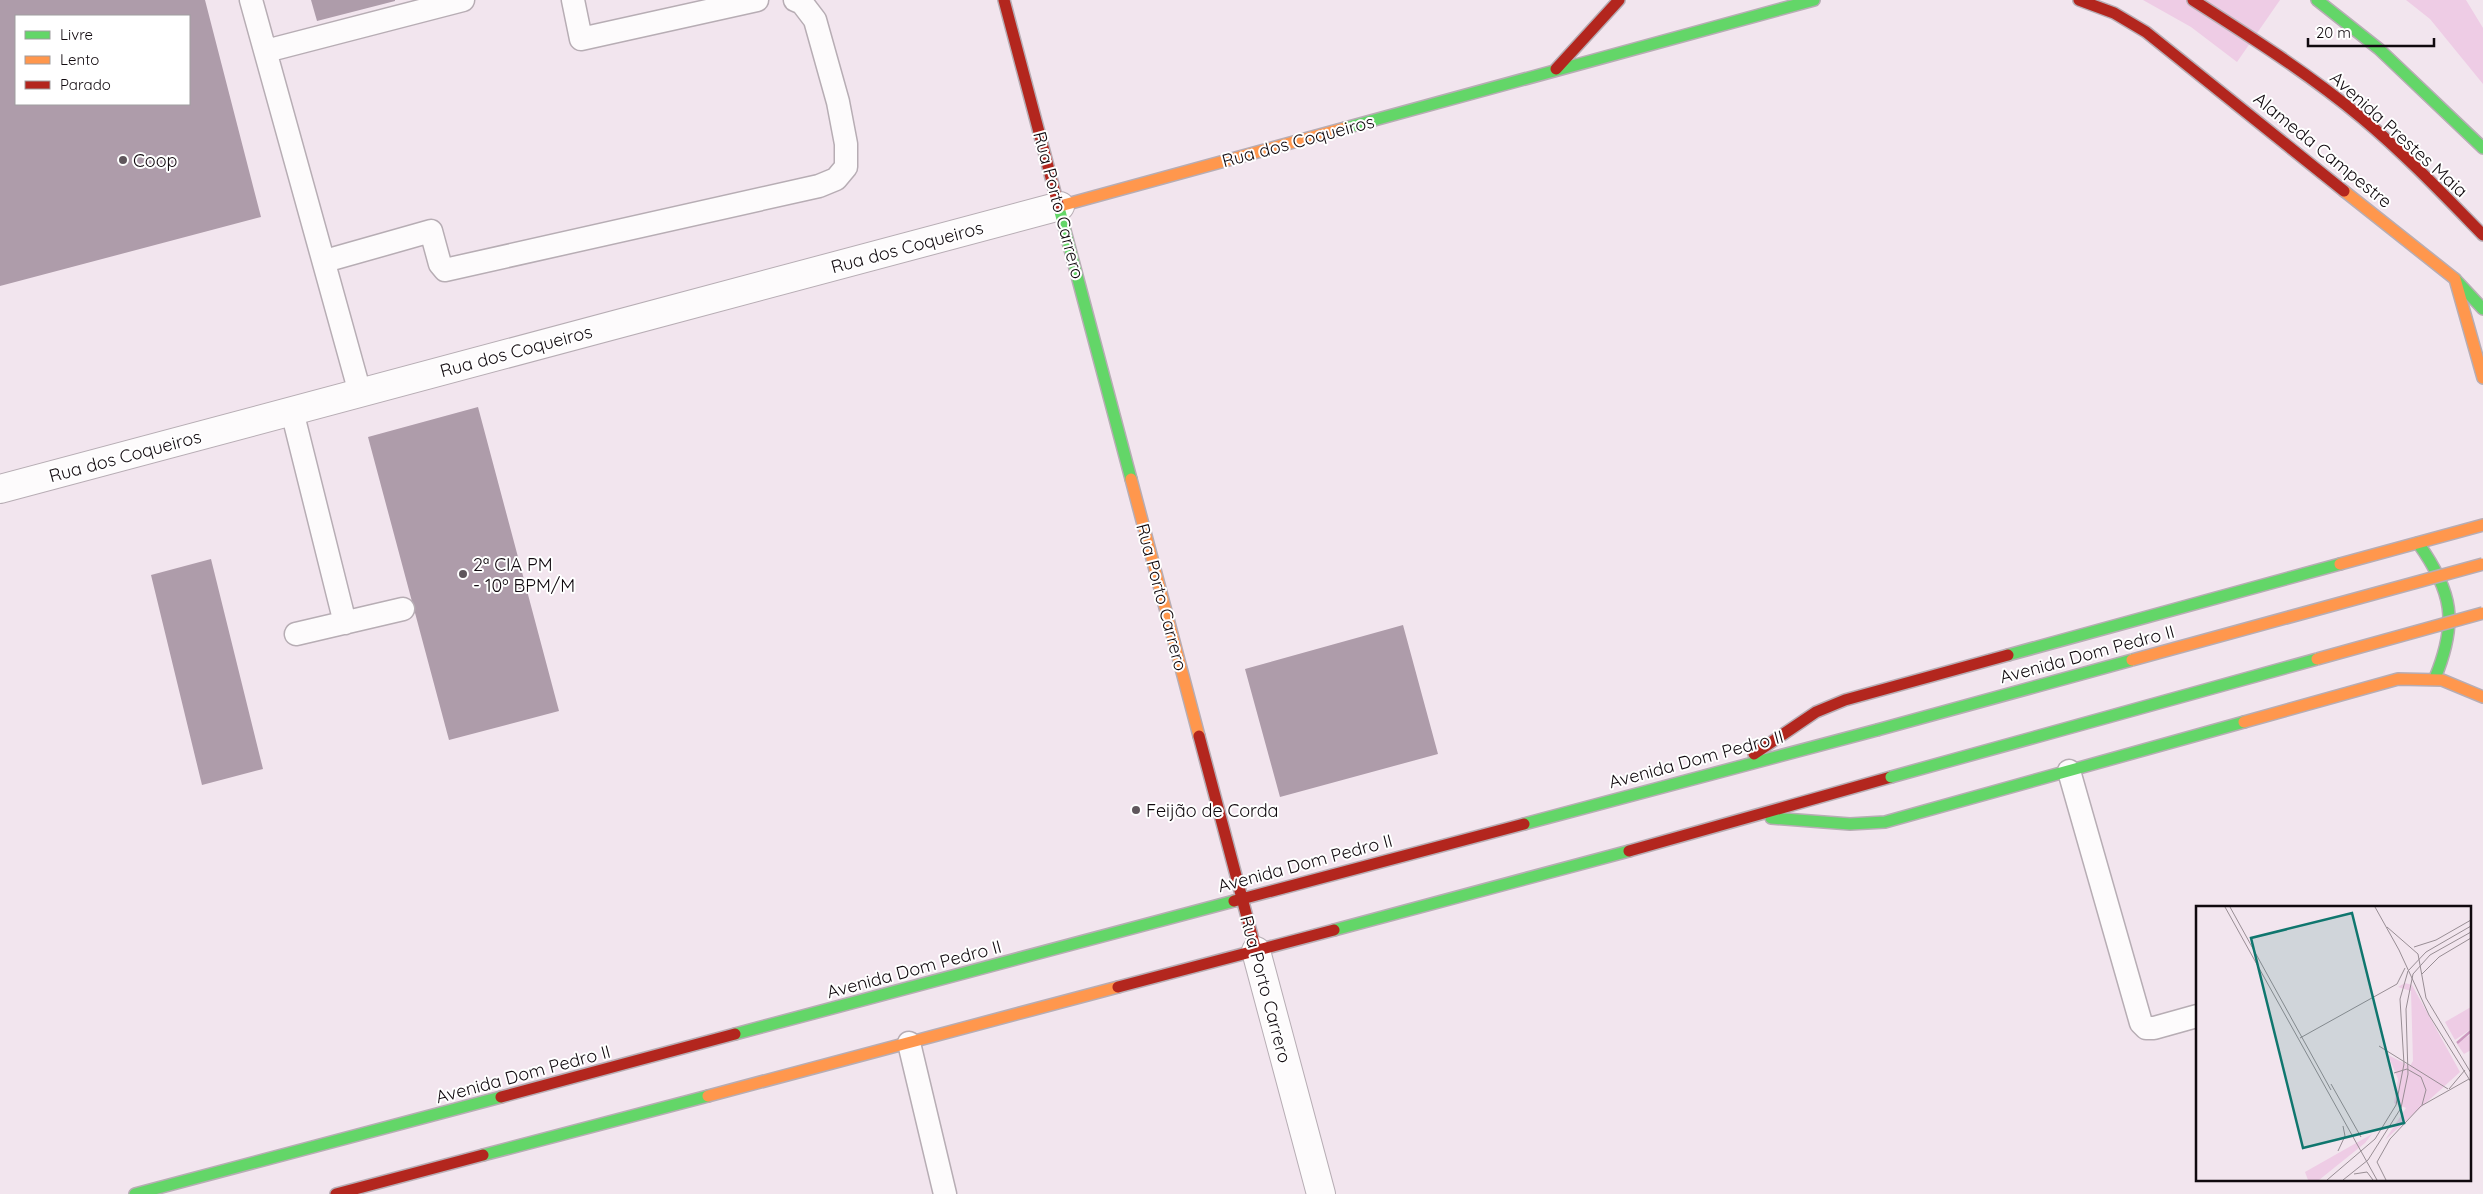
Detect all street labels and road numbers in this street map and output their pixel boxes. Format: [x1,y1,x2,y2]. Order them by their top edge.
street label: Avenida Prestes Maia [2325,66,2473,202]
street label: Alameda Campestre [2249,87,2397,213]
street label: Rua dos Coqueiros [1219,110,1377,172]
street label: Rua Porto Carrero [1028,129,1090,281]
street label: Rua dos Coqueiros [828,216,986,278]
street label: Rua dos Coqueiros [437,320,595,382]
street label: Rua dos Coqueiros [46,425,204,487]
street label: Rua Porto Carrero [1131,521,1193,673]
street label: Avenida Dom Pedro II [1997,620,2177,688]
street label: Avenida Dom Pedro II [1606,725,1786,793]
street label: Avenida Dom Pedro II [1215,829,1395,897]
street label: Rua Porto Carrero [1235,913,1297,1065]
street label: Avenida Dom Pedro II [824,935,1004,1003]
street label: Avenida Dom Pedro II [433,1040,613,1108]

